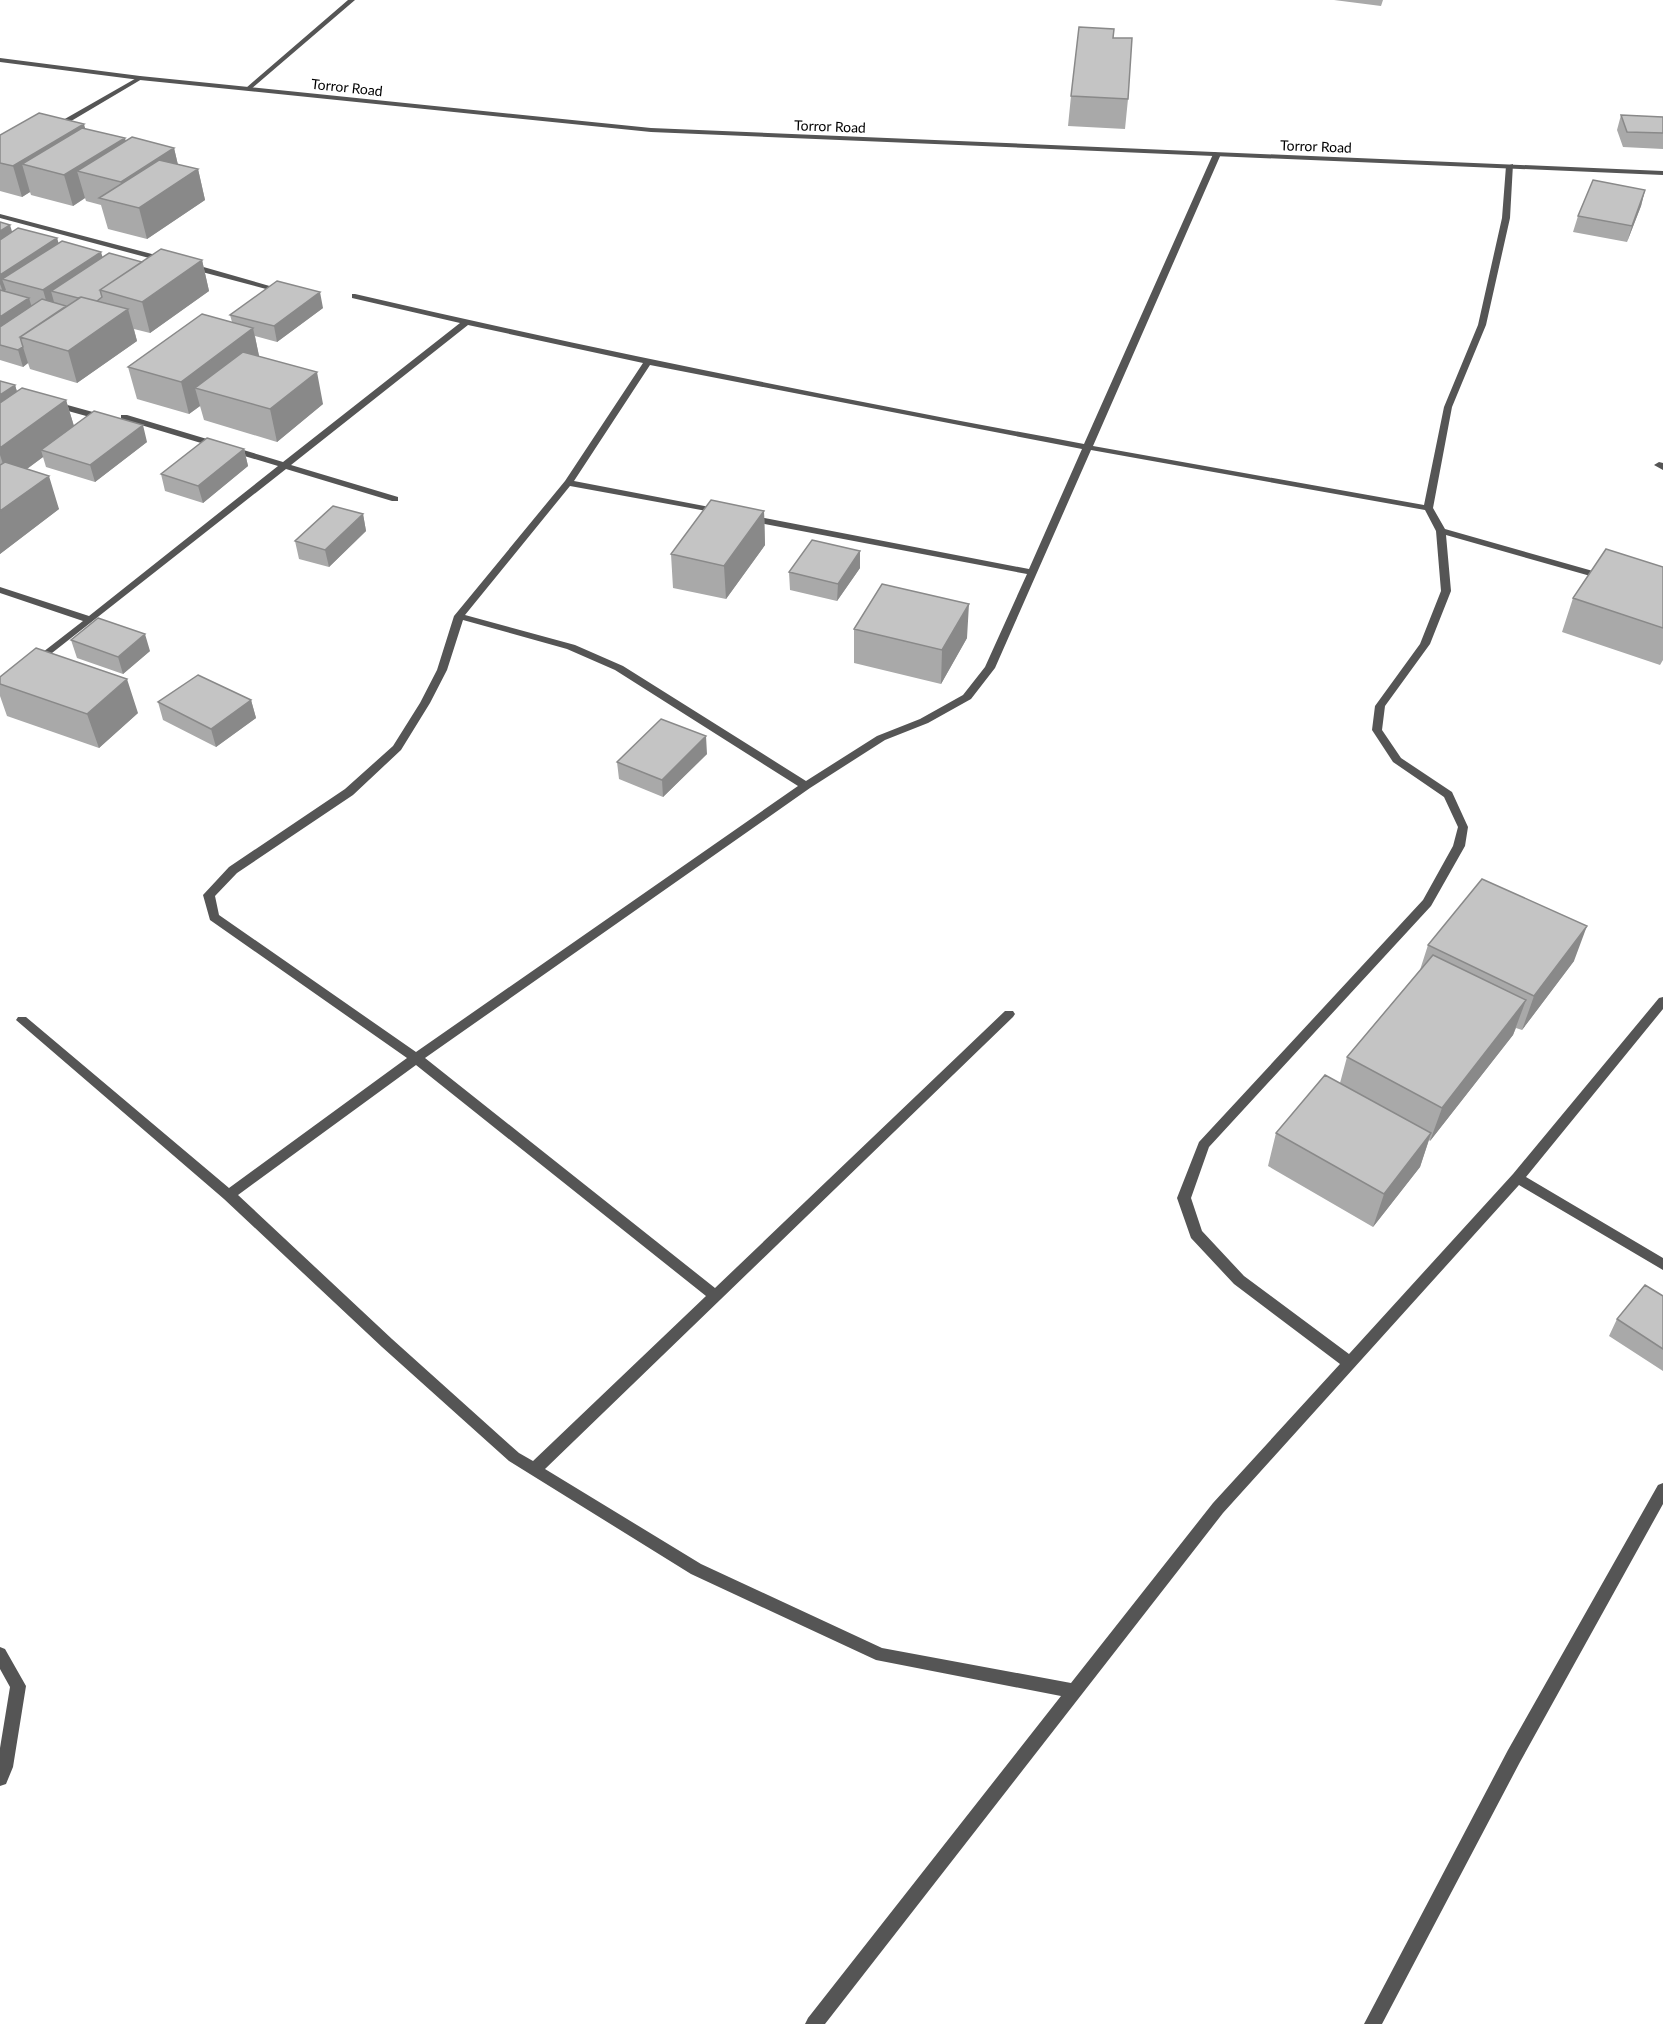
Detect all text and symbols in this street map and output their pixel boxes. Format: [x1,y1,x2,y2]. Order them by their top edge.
street label: Torror Road [310,75,384,99]
street label: Torror Road [794,116,866,136]
street label: Torror Road [1280,136,1352,156]

